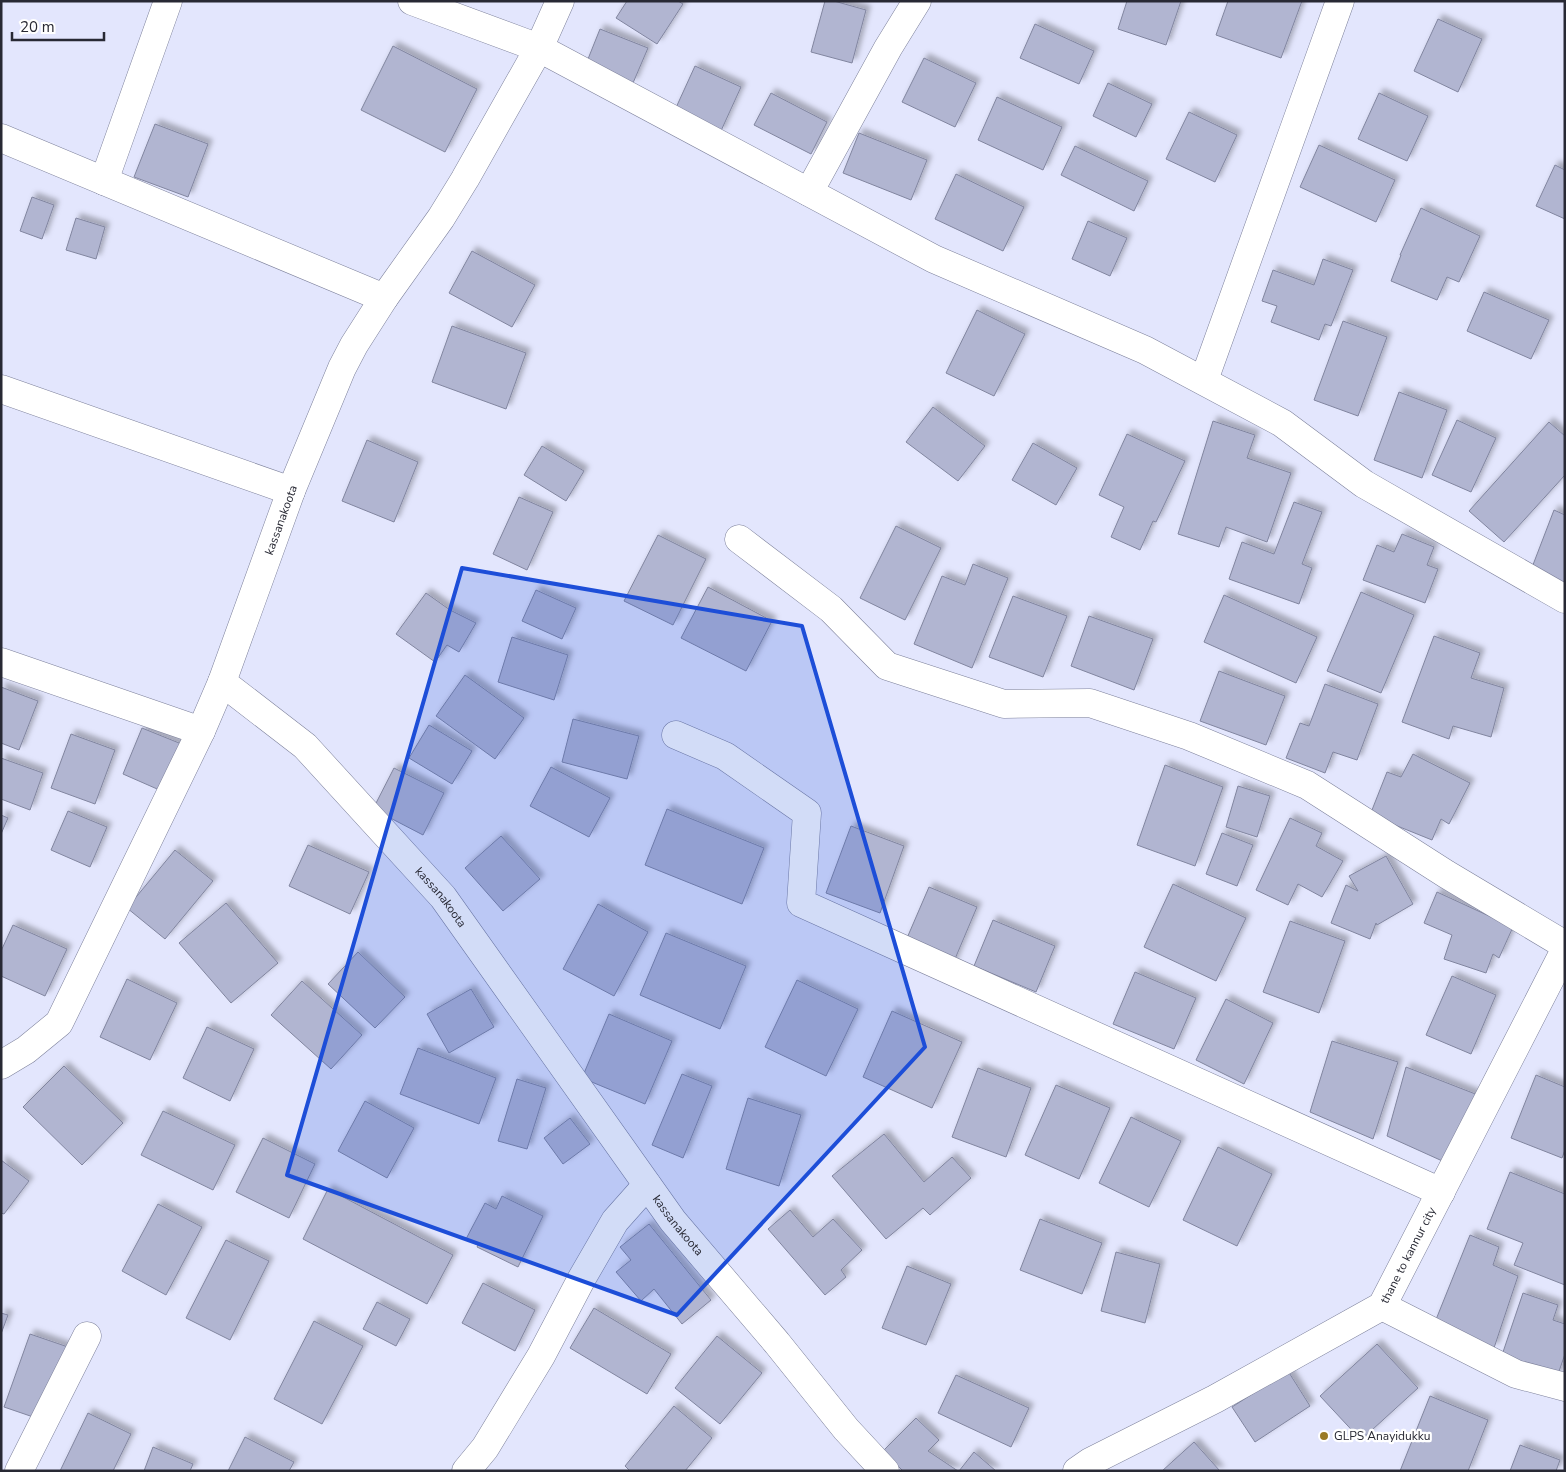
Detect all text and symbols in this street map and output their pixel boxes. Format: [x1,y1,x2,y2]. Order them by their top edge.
scale bar [12,10,105,42]
text: 20 m [20,17,55,37]
street label: kassanakoota [261,483,301,557]
street label: kassanakoota [412,864,470,930]
street label: kassanakoota [649,1192,707,1259]
street label: thane to kannur city [1377,1203,1440,1306]
place label: GLPS Anayidukku [1334,1428,1431,1444]
marker: GLPS Anayidukku [1318,1430,1330,1442]

